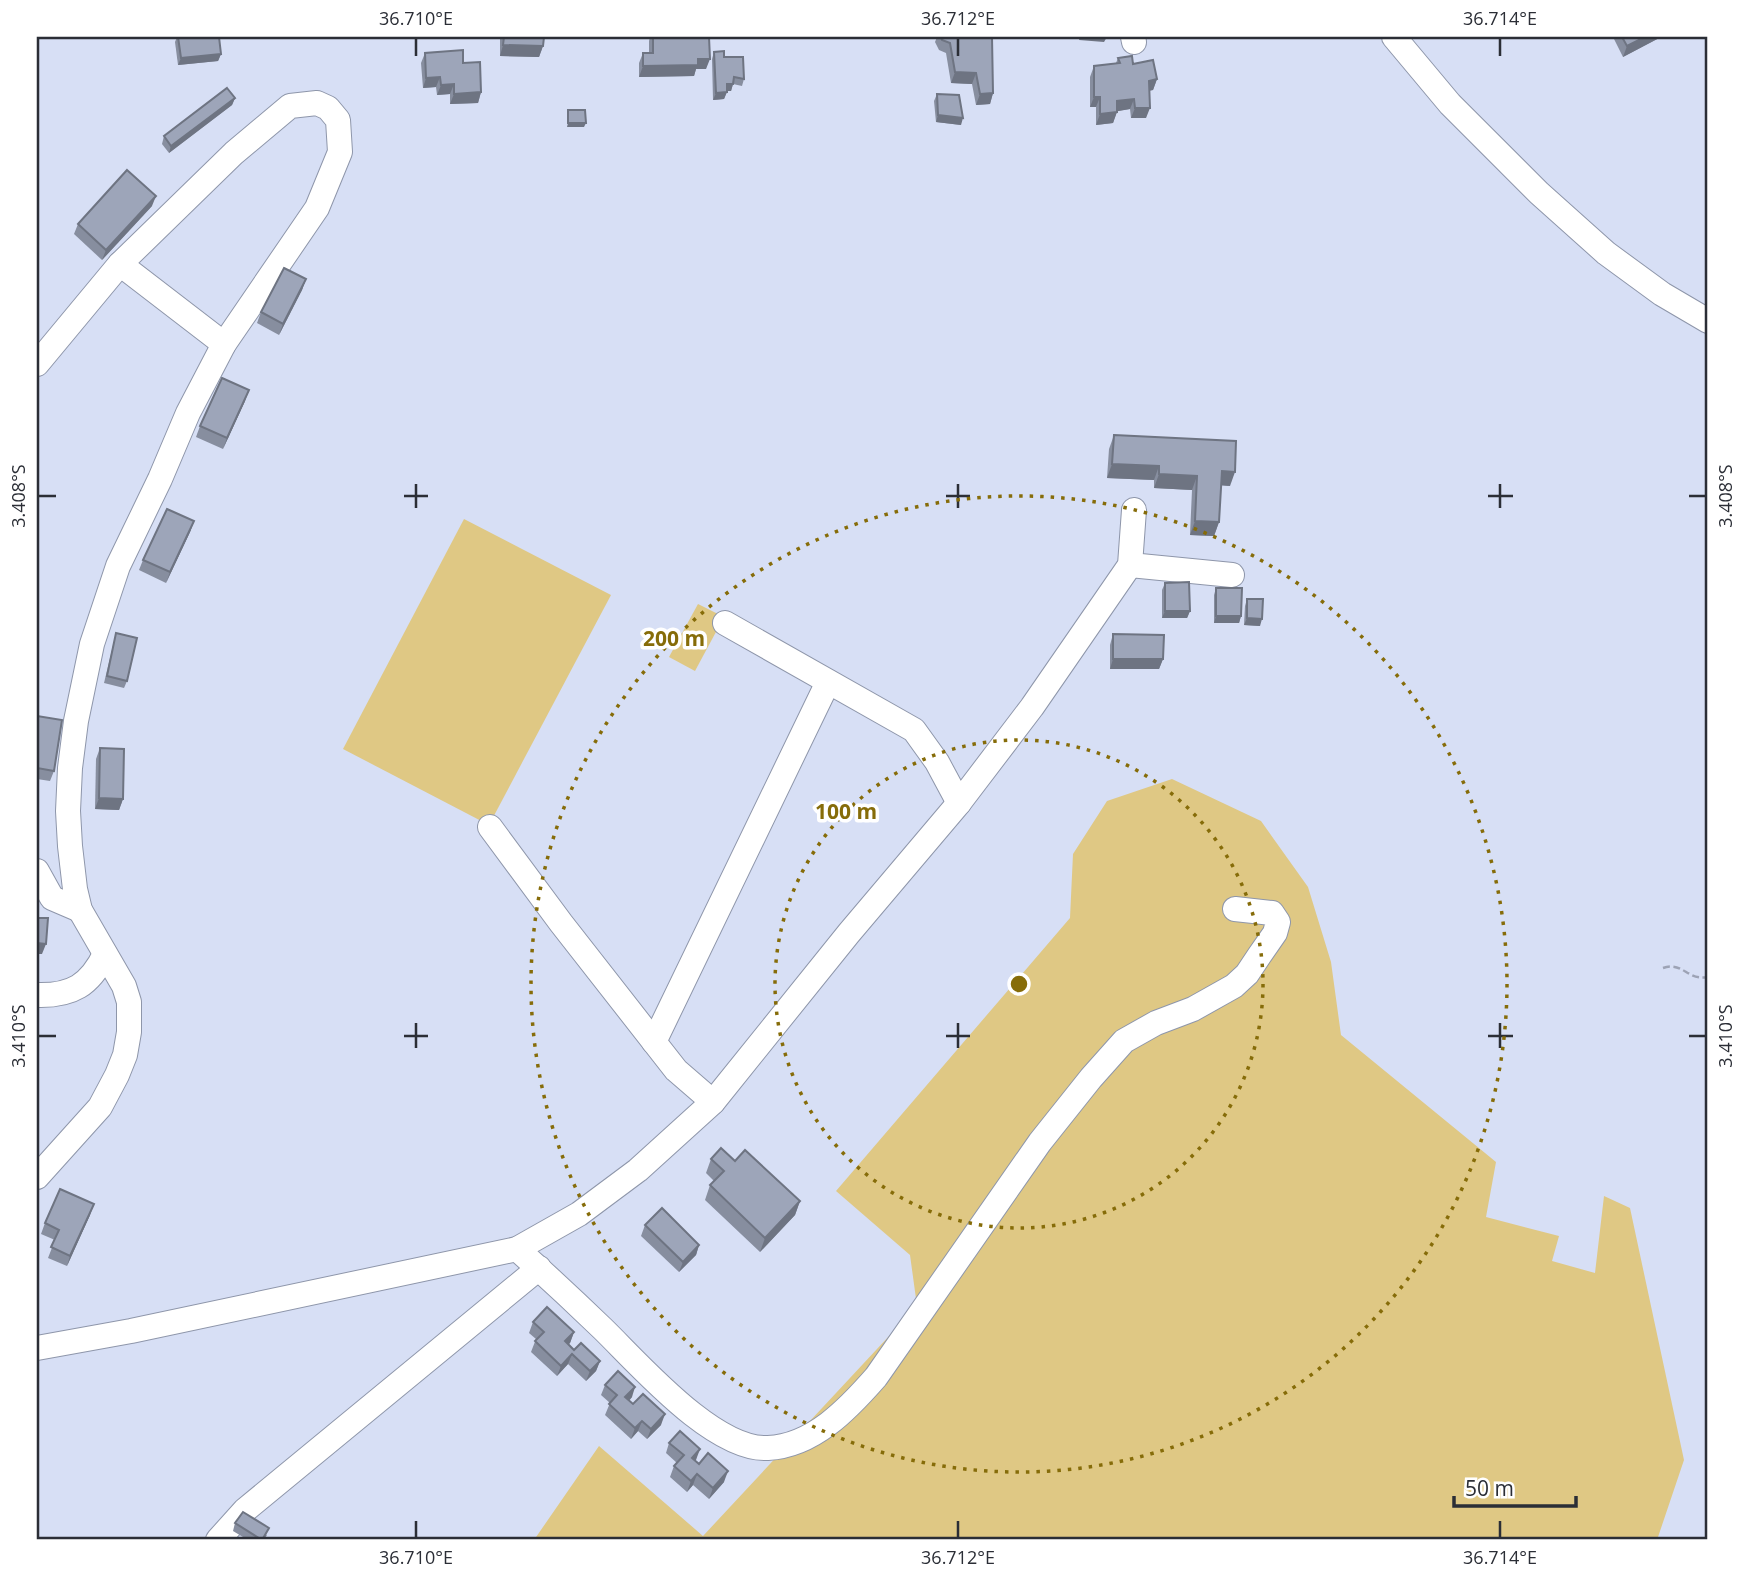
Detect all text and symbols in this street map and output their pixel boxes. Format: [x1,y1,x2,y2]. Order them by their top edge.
text: 36.710°E [379,6,453,30]
text: 36.712°E [921,6,995,30]
text: 36.714°E [1463,6,1537,30]
text: 3.408°S [6,464,30,528]
text: 3.408°S [1713,464,1737,528]
text: 200 m [643,624,705,652]
text: 100 m [815,797,877,825]
centre of rings [1007,972,1031,996]
text: 3.410°S [6,1004,30,1068]
text: 3.410°S [1713,1004,1737,1068]
scale bar [1454,1465,1577,1509]
text: 50 m [1465,1474,1514,1502]
text: 36.710°E [379,1545,453,1569]
text: 36.712°E [921,1545,995,1569]
text: 36.714°E [1463,1545,1537,1569]

